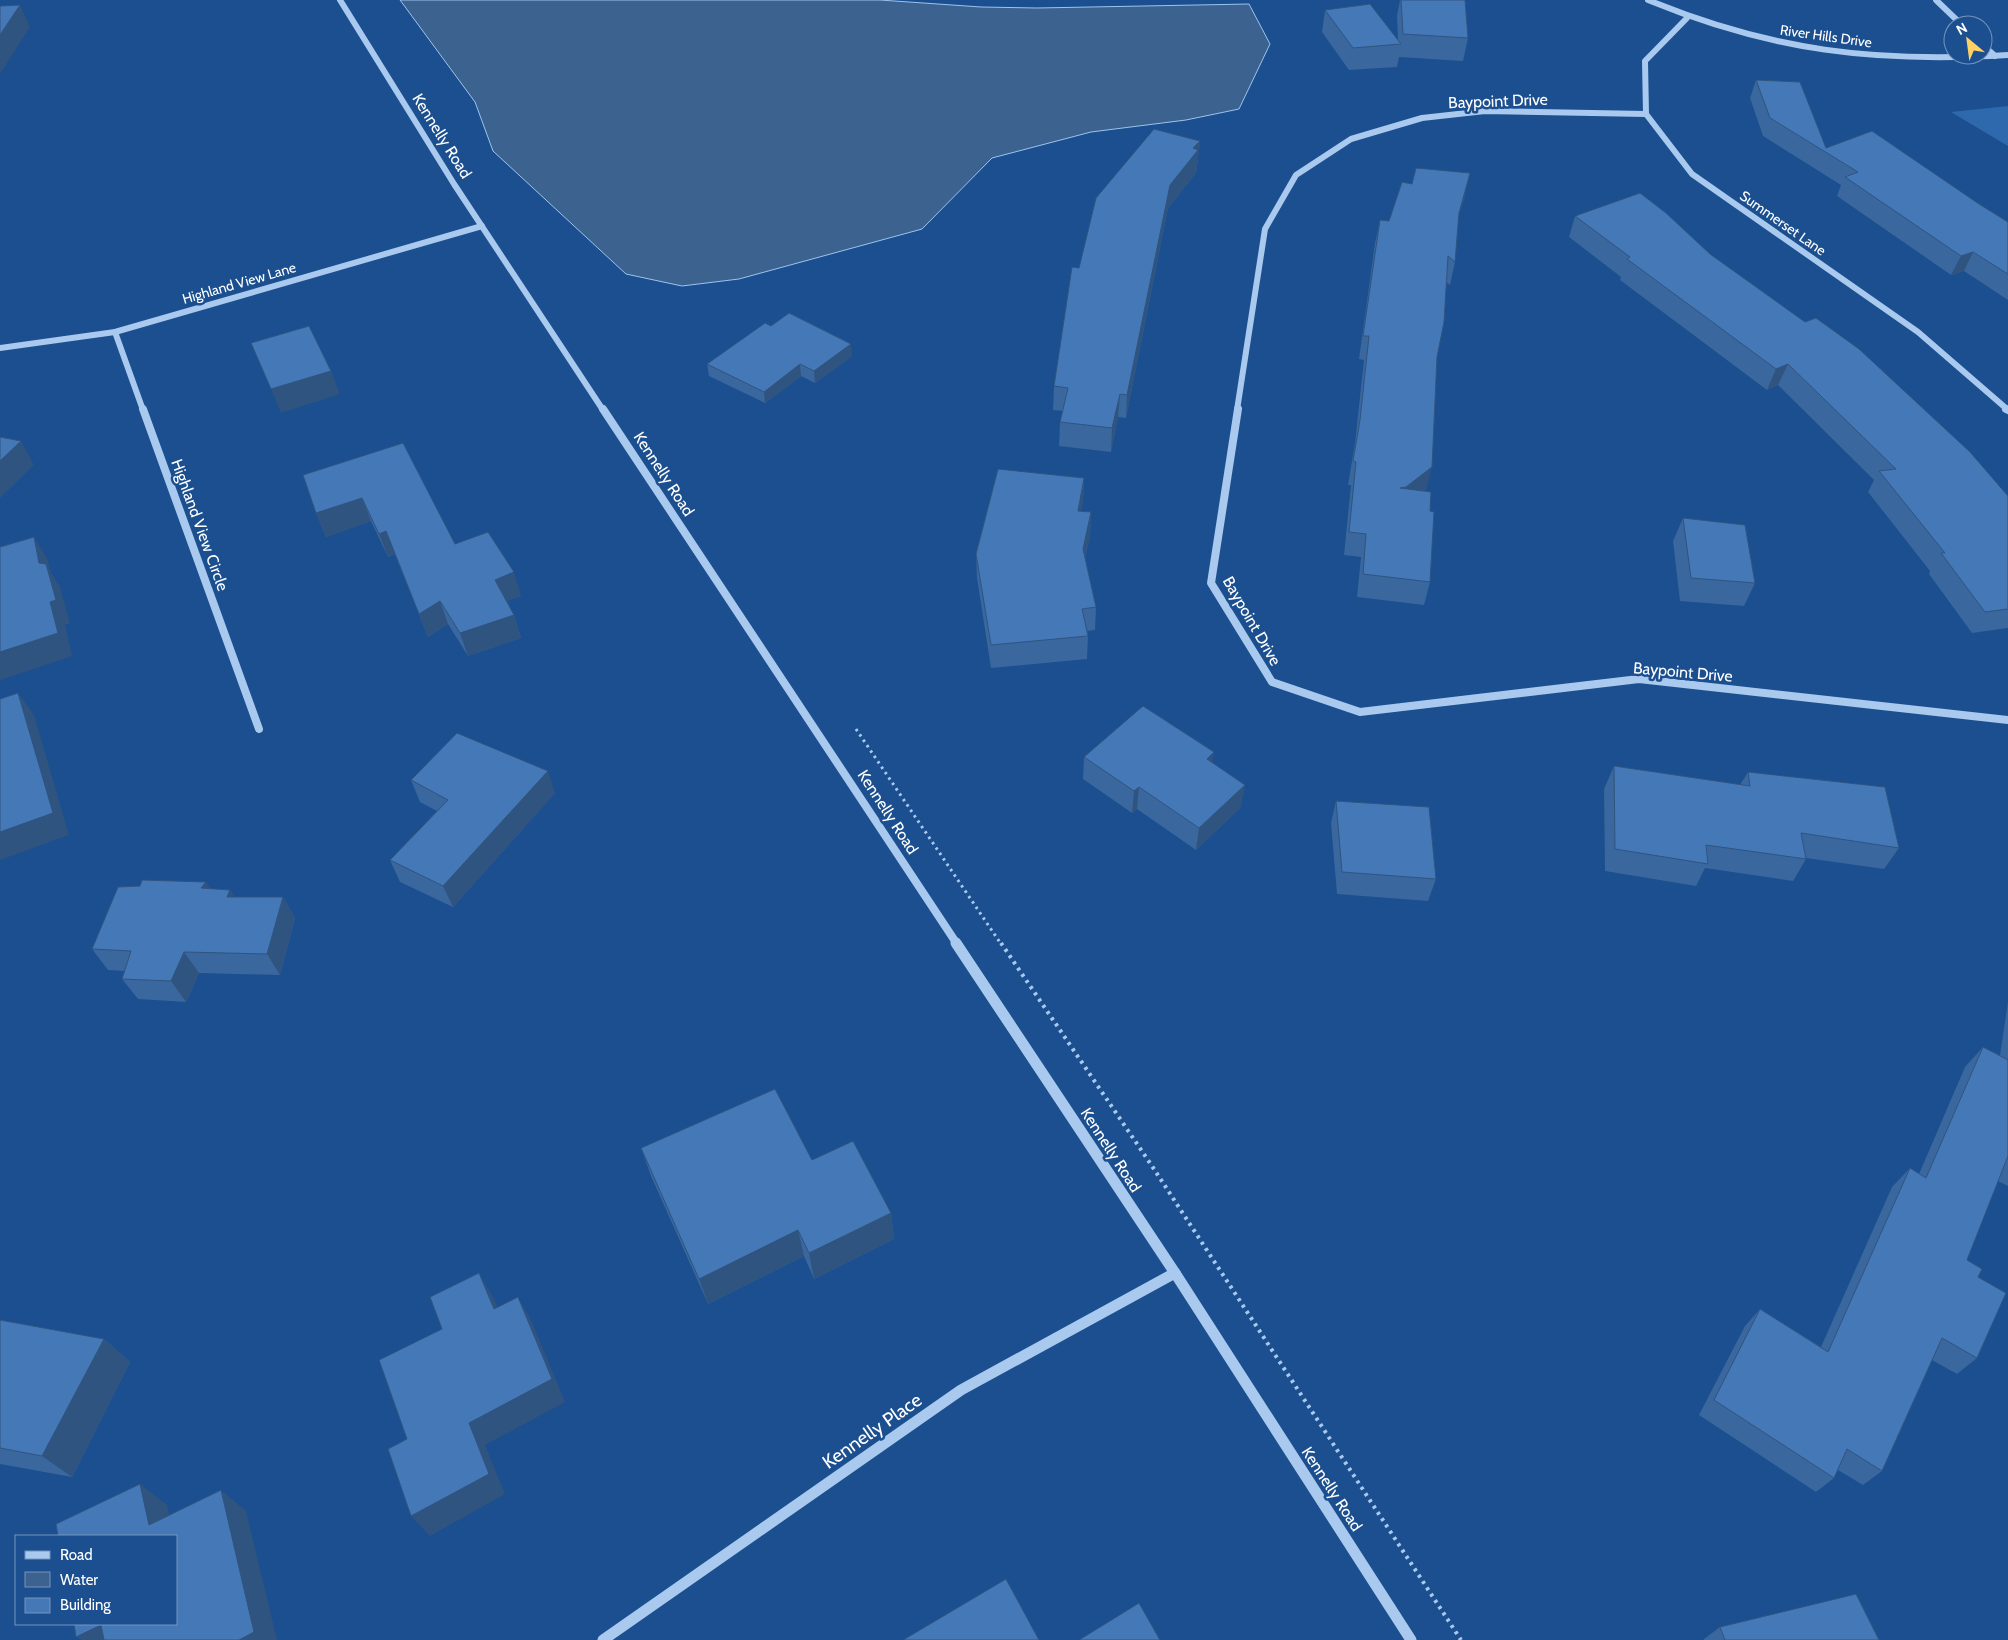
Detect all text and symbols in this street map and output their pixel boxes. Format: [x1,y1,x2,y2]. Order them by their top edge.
north arrow [1943,15,1993,65]
text: N [1953,18,1970,39]
street label: River Hills Drive [1779,21,1873,51]
street label: Kennelly Road [408,90,476,182]
street label: Baypoint Drive [1448,90,1548,112]
street label: Summerset Lane [1736,187,1830,259]
street label: Highland View Lane [180,258,298,308]
street label: Kennelly Road [630,428,698,520]
street label: Highland View Circle [167,456,233,594]
street label: Baypoint Drive [1219,573,1285,669]
street label: Baypoint Drive [1632,658,1734,686]
street label: Kennelly Road [854,766,922,858]
street label: Kennelly Road [1077,1104,1145,1196]
street label: Kennelly Place [818,1388,926,1474]
street label: Kennelly Road [1298,1443,1366,1535]
legend [15,1535,178,1625]
text: Road [60,1546,93,1564]
text: Water [60,1571,98,1589]
text: Building [60,1596,111,1614]

